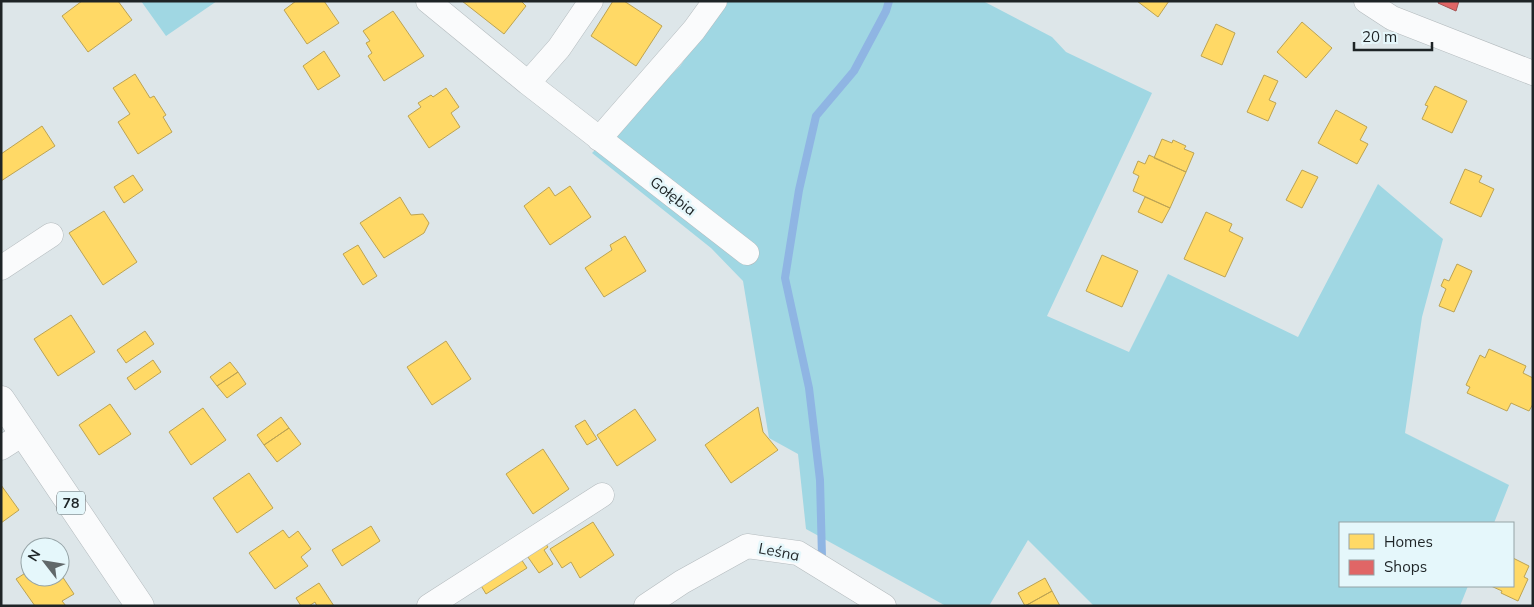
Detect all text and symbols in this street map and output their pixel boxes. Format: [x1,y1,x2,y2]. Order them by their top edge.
scale bar [1354,20,1432,52]
text: 20 m [1362,27,1397,46]
street label: Gołębia [647,172,700,219]
road number: 78 [57,492,85,514]
legend [1339,522,1514,587]
text: Homes [1384,532,1433,551]
north arrow [20,537,70,587]
street label: Leśna [757,538,801,565]
text: N [23,546,44,564]
text: Shops [1384,557,1427,576]

